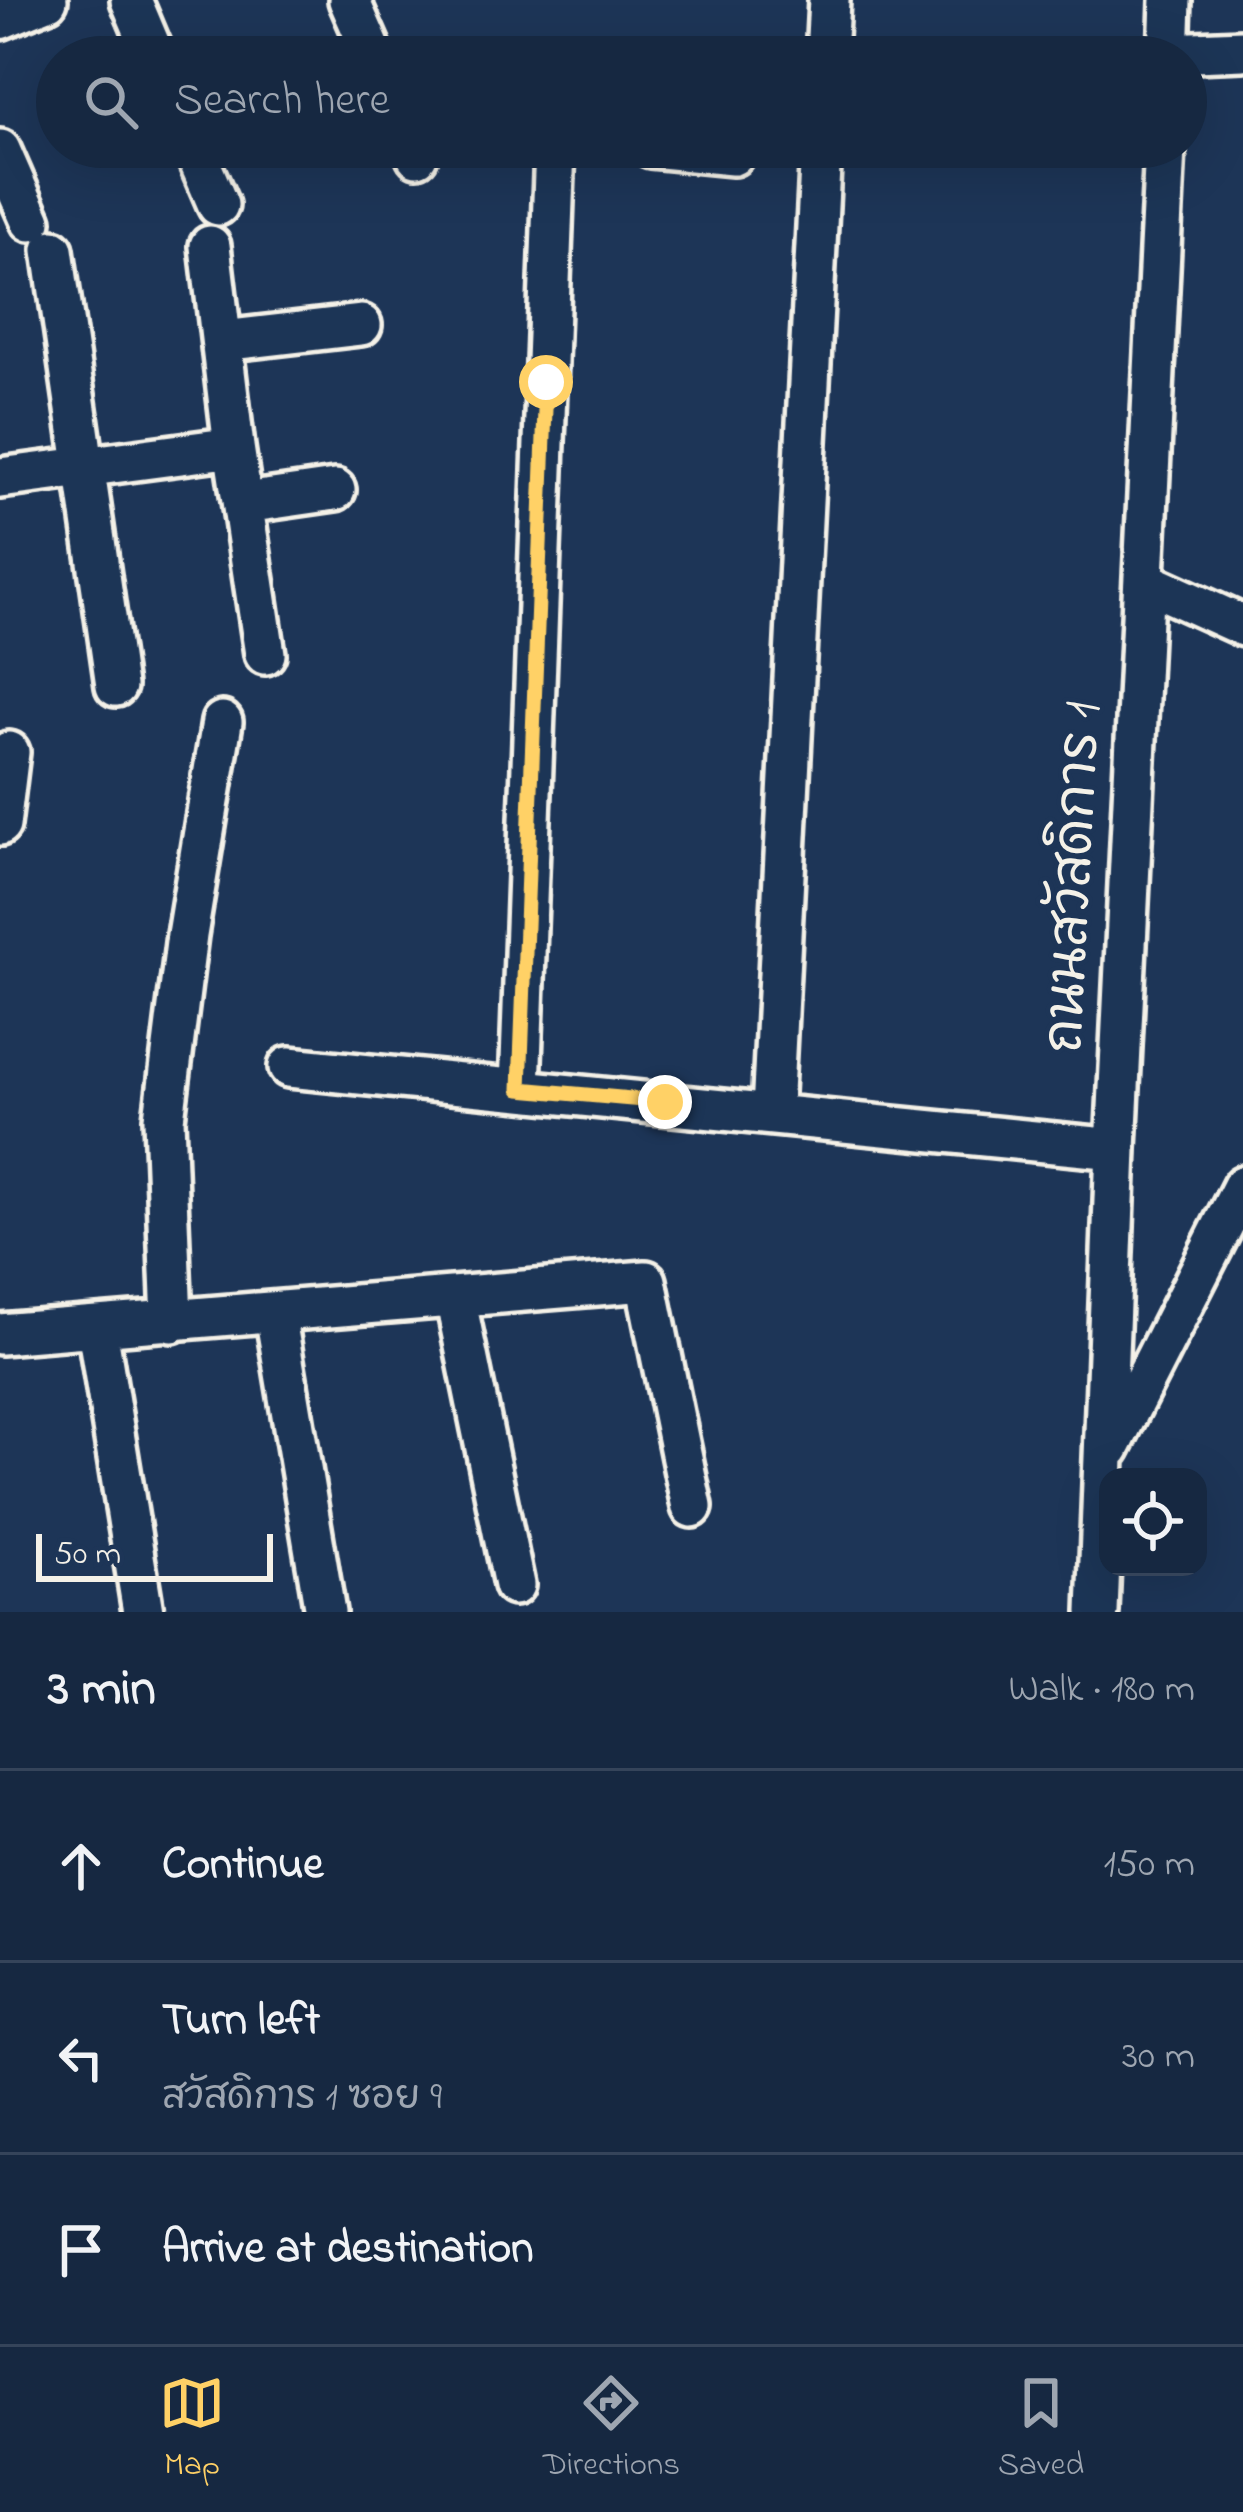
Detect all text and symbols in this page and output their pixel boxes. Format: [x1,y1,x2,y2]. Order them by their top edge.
search box [36,36,1207,168]
icon: search [78,69,144,135]
text: Search here [174,69,390,135]
route start [519,355,573,409]
street label: ถนนสวัสดิการ 1 [1028,699,1124,1055]
route end [638,1075,692,1129]
map controls [1099,1468,1207,1576]
button: locate [1099,1468,1207,1576]
scale bar [36,1528,273,1581]
text: 50 m [54,1531,121,1579]
text: 3 min [48,1653,156,1728]
text: Walk · 180 m [1008,1662,1195,1719]
icon: ahead [48,1833,114,1899]
text: Continue [162,1833,323,1899]
text: 150 m [1103,1837,1195,1894]
text: Turn left [162,1989,320,2055]
icon: left [48,2025,114,2091]
text: 30 m [1122,2029,1195,2086]
text: สวัสดิการ 1 ซอย 9 [162,2070,442,2127]
icon: arrive [48,2217,114,2283]
text: Arrive at destination [162,2217,533,2283]
tab: Map [159,2370,225,2490]
tab: Directions [543,2370,680,2490]
tab: Saved [998,2370,1084,2490]

